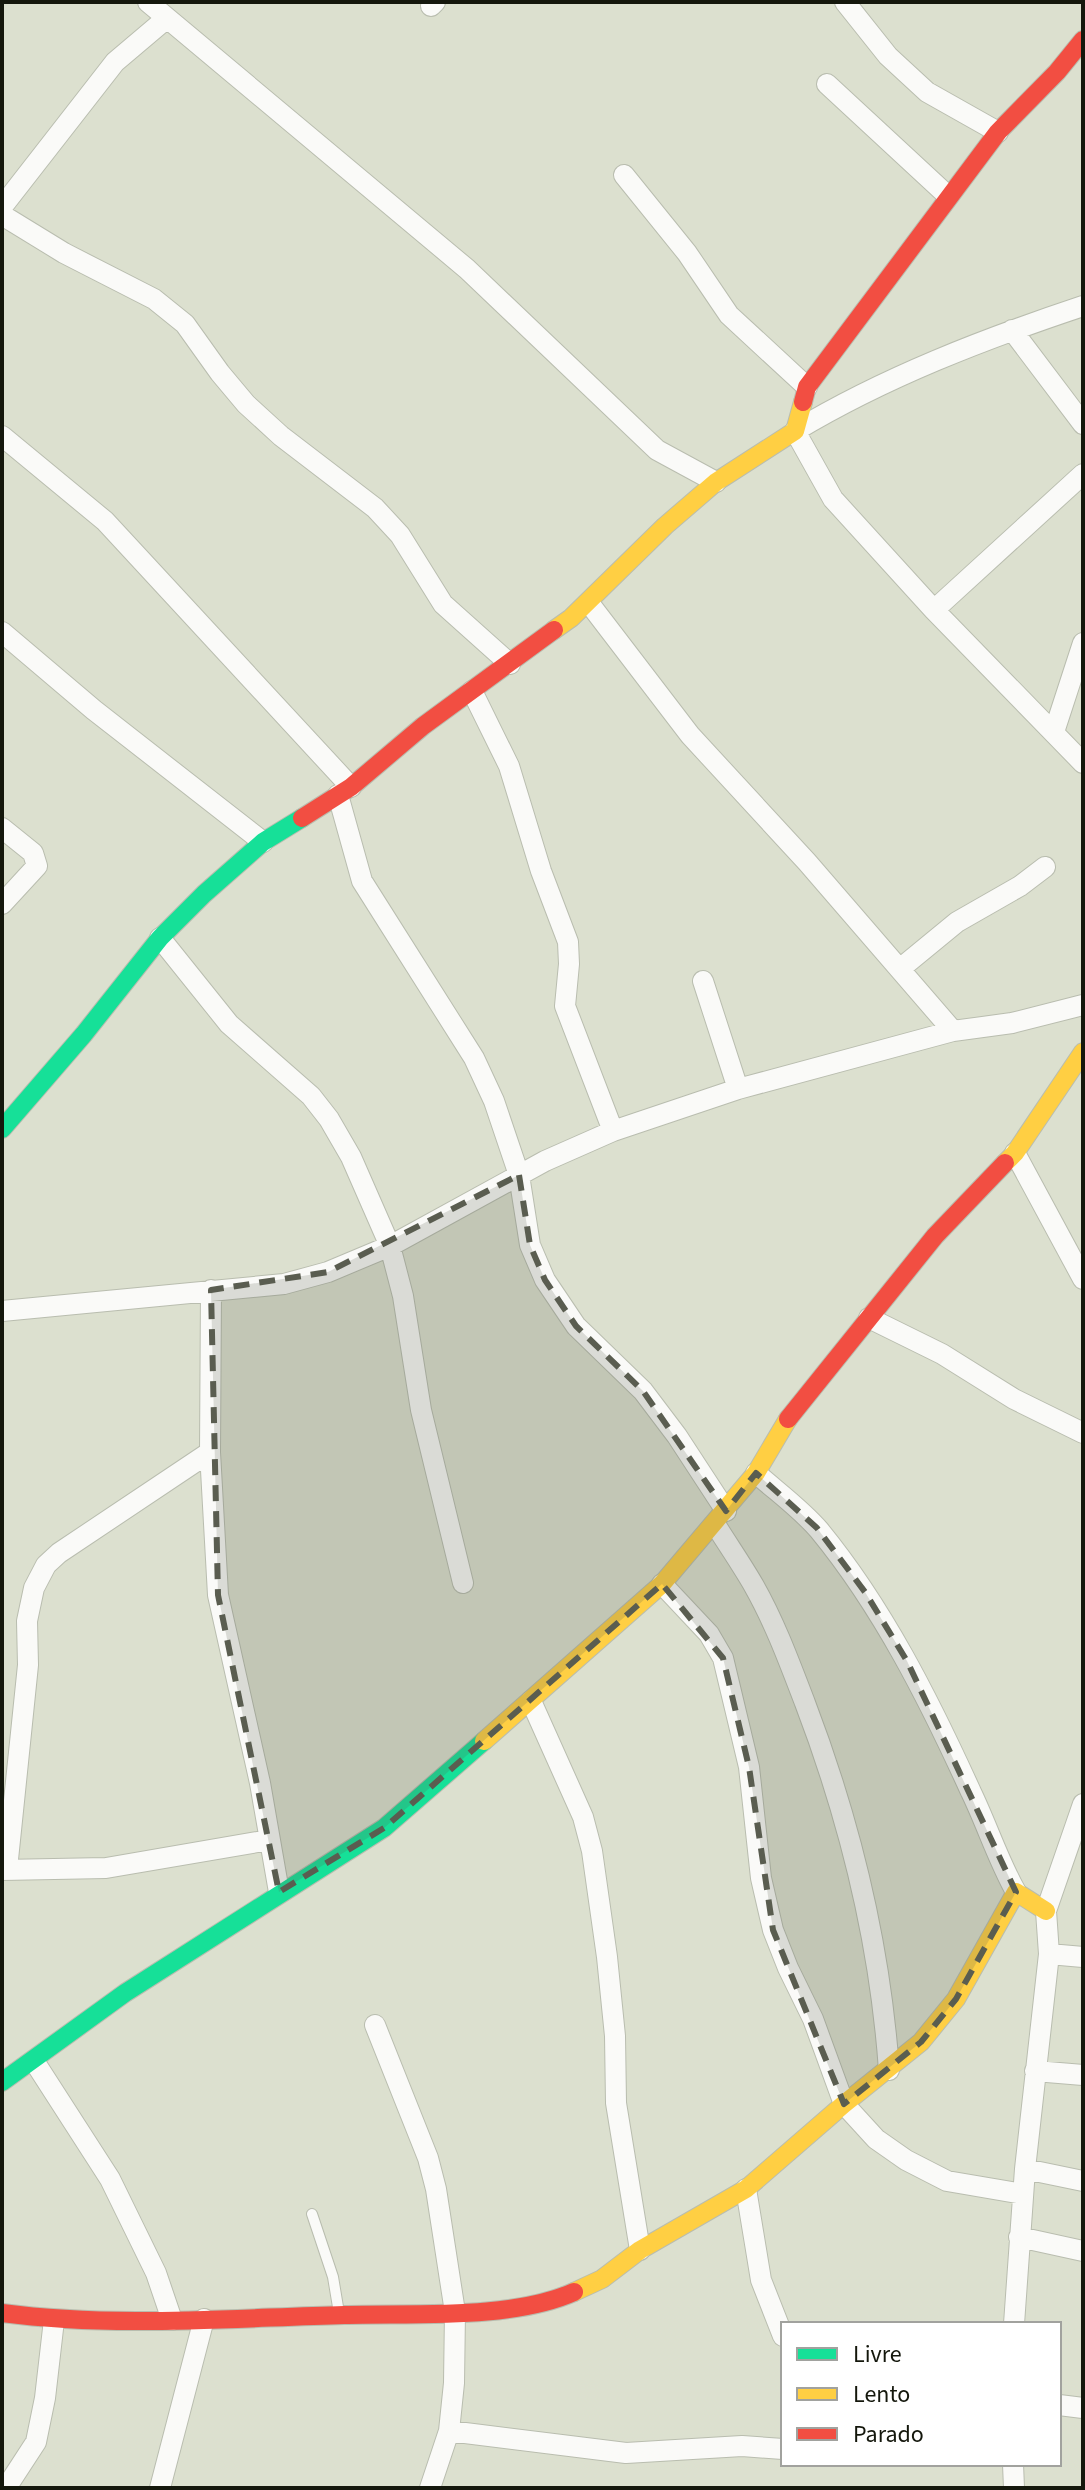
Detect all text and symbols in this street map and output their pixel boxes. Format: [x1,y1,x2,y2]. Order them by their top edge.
legend [781,2322,1061,2466]
text: Livre [853,2337,902,2372]
text: Lento [853,2377,910,2412]
text: Parado [853,2417,924,2452]

